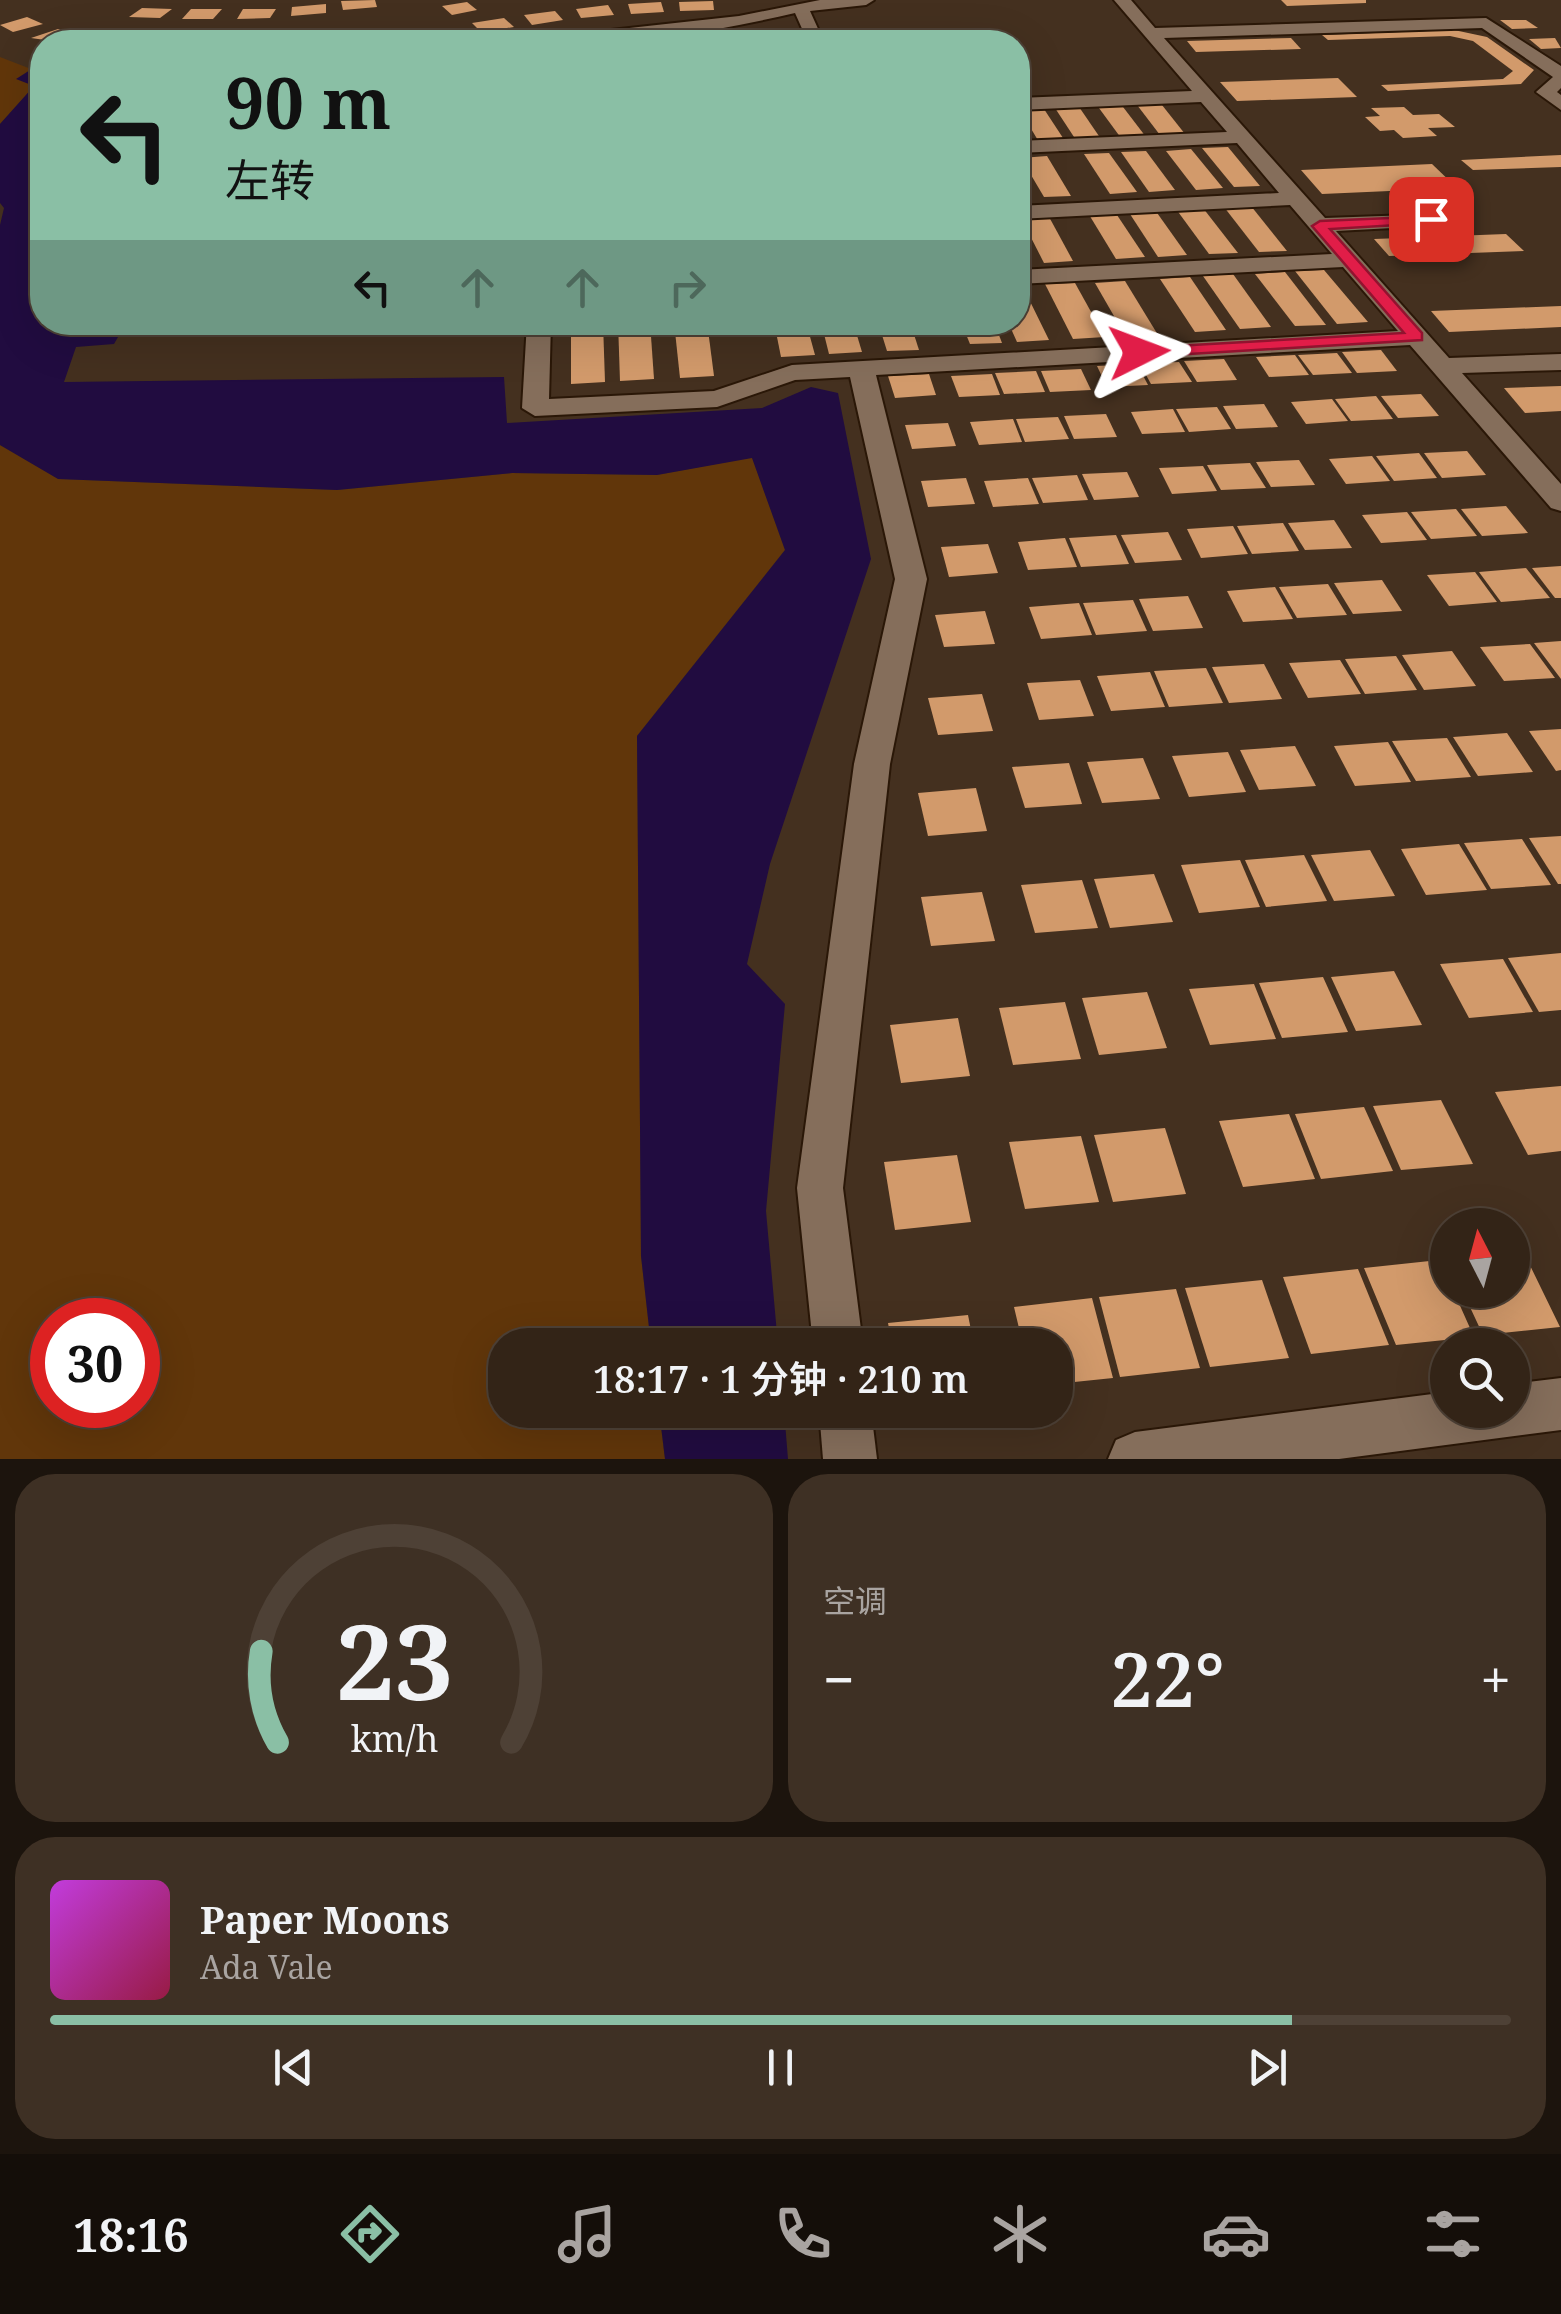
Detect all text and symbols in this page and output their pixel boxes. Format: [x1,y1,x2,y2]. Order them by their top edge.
text: 90 m [225,54,391,150]
icon: left [60,70,190,200]
text: 左转 [225,149,315,210]
pin [1389,177,1474,262]
icon: arrive [1404,192,1459,247]
icon: left [345,260,400,315]
icon: ahead [450,260,505,315]
icon: ahead [555,260,610,315]
icon: right [660,260,715,315]
position arrow [1087,300,1191,404]
north arrow [1430,1208,1530,1308]
map controls [1430,1208,1530,1428]
speed limit sign: 30 [30,1298,160,1428]
button: search [1430,1328,1530,1428]
text: 18:17 · 1 分钟 · 210 m [593,1352,968,1404]
text: 空调 [823,1579,887,1622]
text: 23 [335,1589,453,1730]
text: 22° [1110,1627,1225,1729]
text: − [823,1641,855,1716]
text: + [1480,1641,1511,1716]
text: km/h [350,1714,438,1762]
text: Paper Moons [200,1893,450,1945]
text: Ada Vale [200,1945,333,1988]
icon: previous [266,2040,321,2095]
icon: pause [753,2040,808,2095]
icon: next [1240,2040,1295,2095]
icon: directions [335,2199,405,2269]
icon: music [552,2199,622,2269]
icon: phone [768,2199,838,2269]
icon: climate [985,2199,1055,2269]
icon: car [1201,2199,1271,2269]
icon: filters [1418,2199,1488,2269]
text: 18:16 [73,2204,189,2265]

